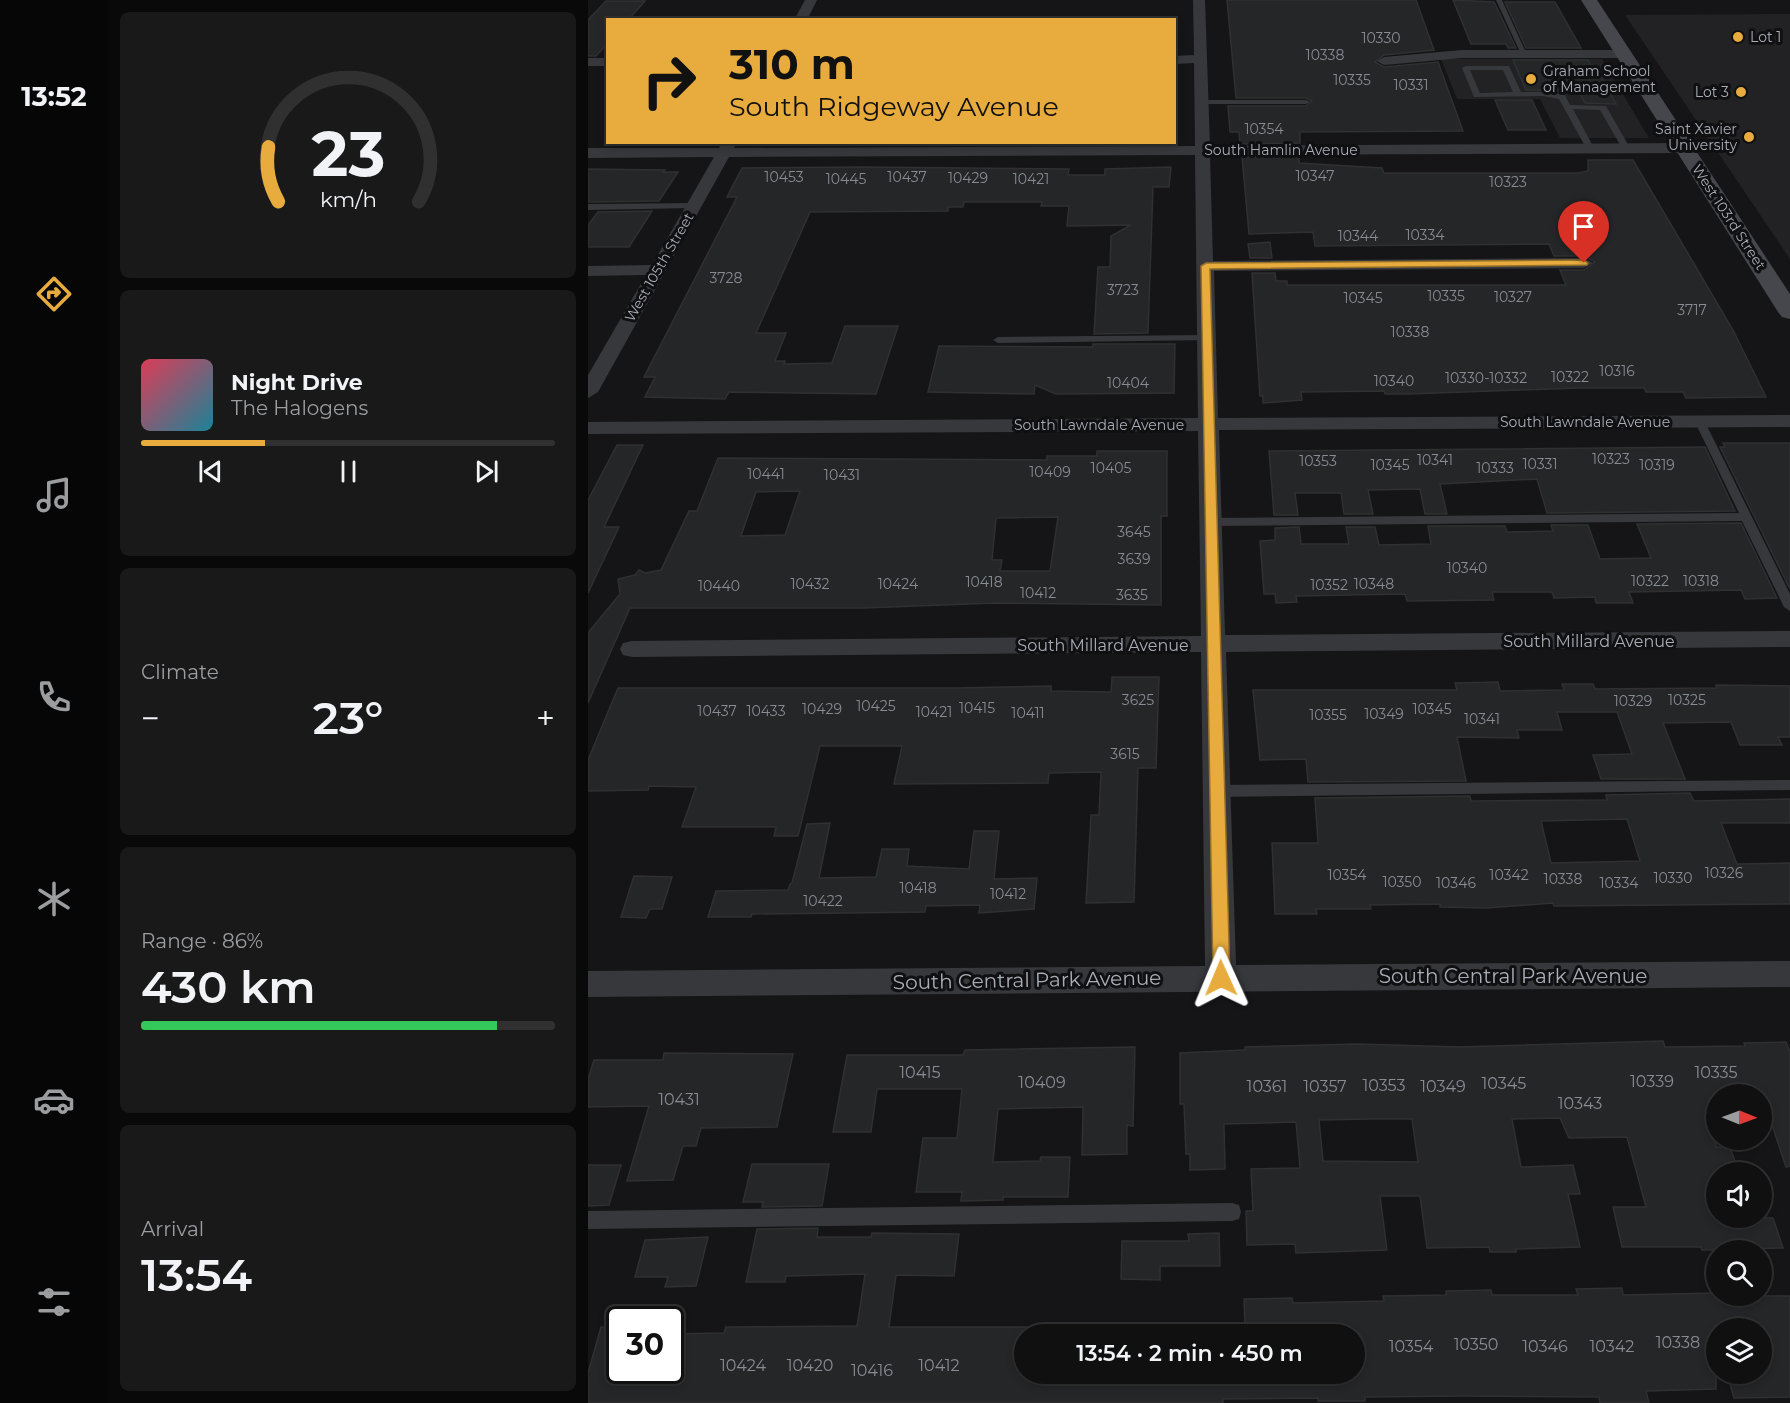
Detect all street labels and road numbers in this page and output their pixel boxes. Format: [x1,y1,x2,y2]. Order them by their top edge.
street label: South Hamlin Avenue [1204,141,1358,159]
street label: West 103rd Street [1688,161,1770,273]
street label: West 105th Street [621,209,698,325]
street label: South Lawndale Avenue [1500,413,1670,431]
street label: South Lawndale Avenue [1014,416,1184,434]
street label: South Millard Avenue [1503,632,1675,651]
street label: South Millard Avenue [1017,636,1189,655]
street label: South Central Park Avenue [1379,964,1647,988]
street label: South Central Park Avenue [892,966,1162,994]

